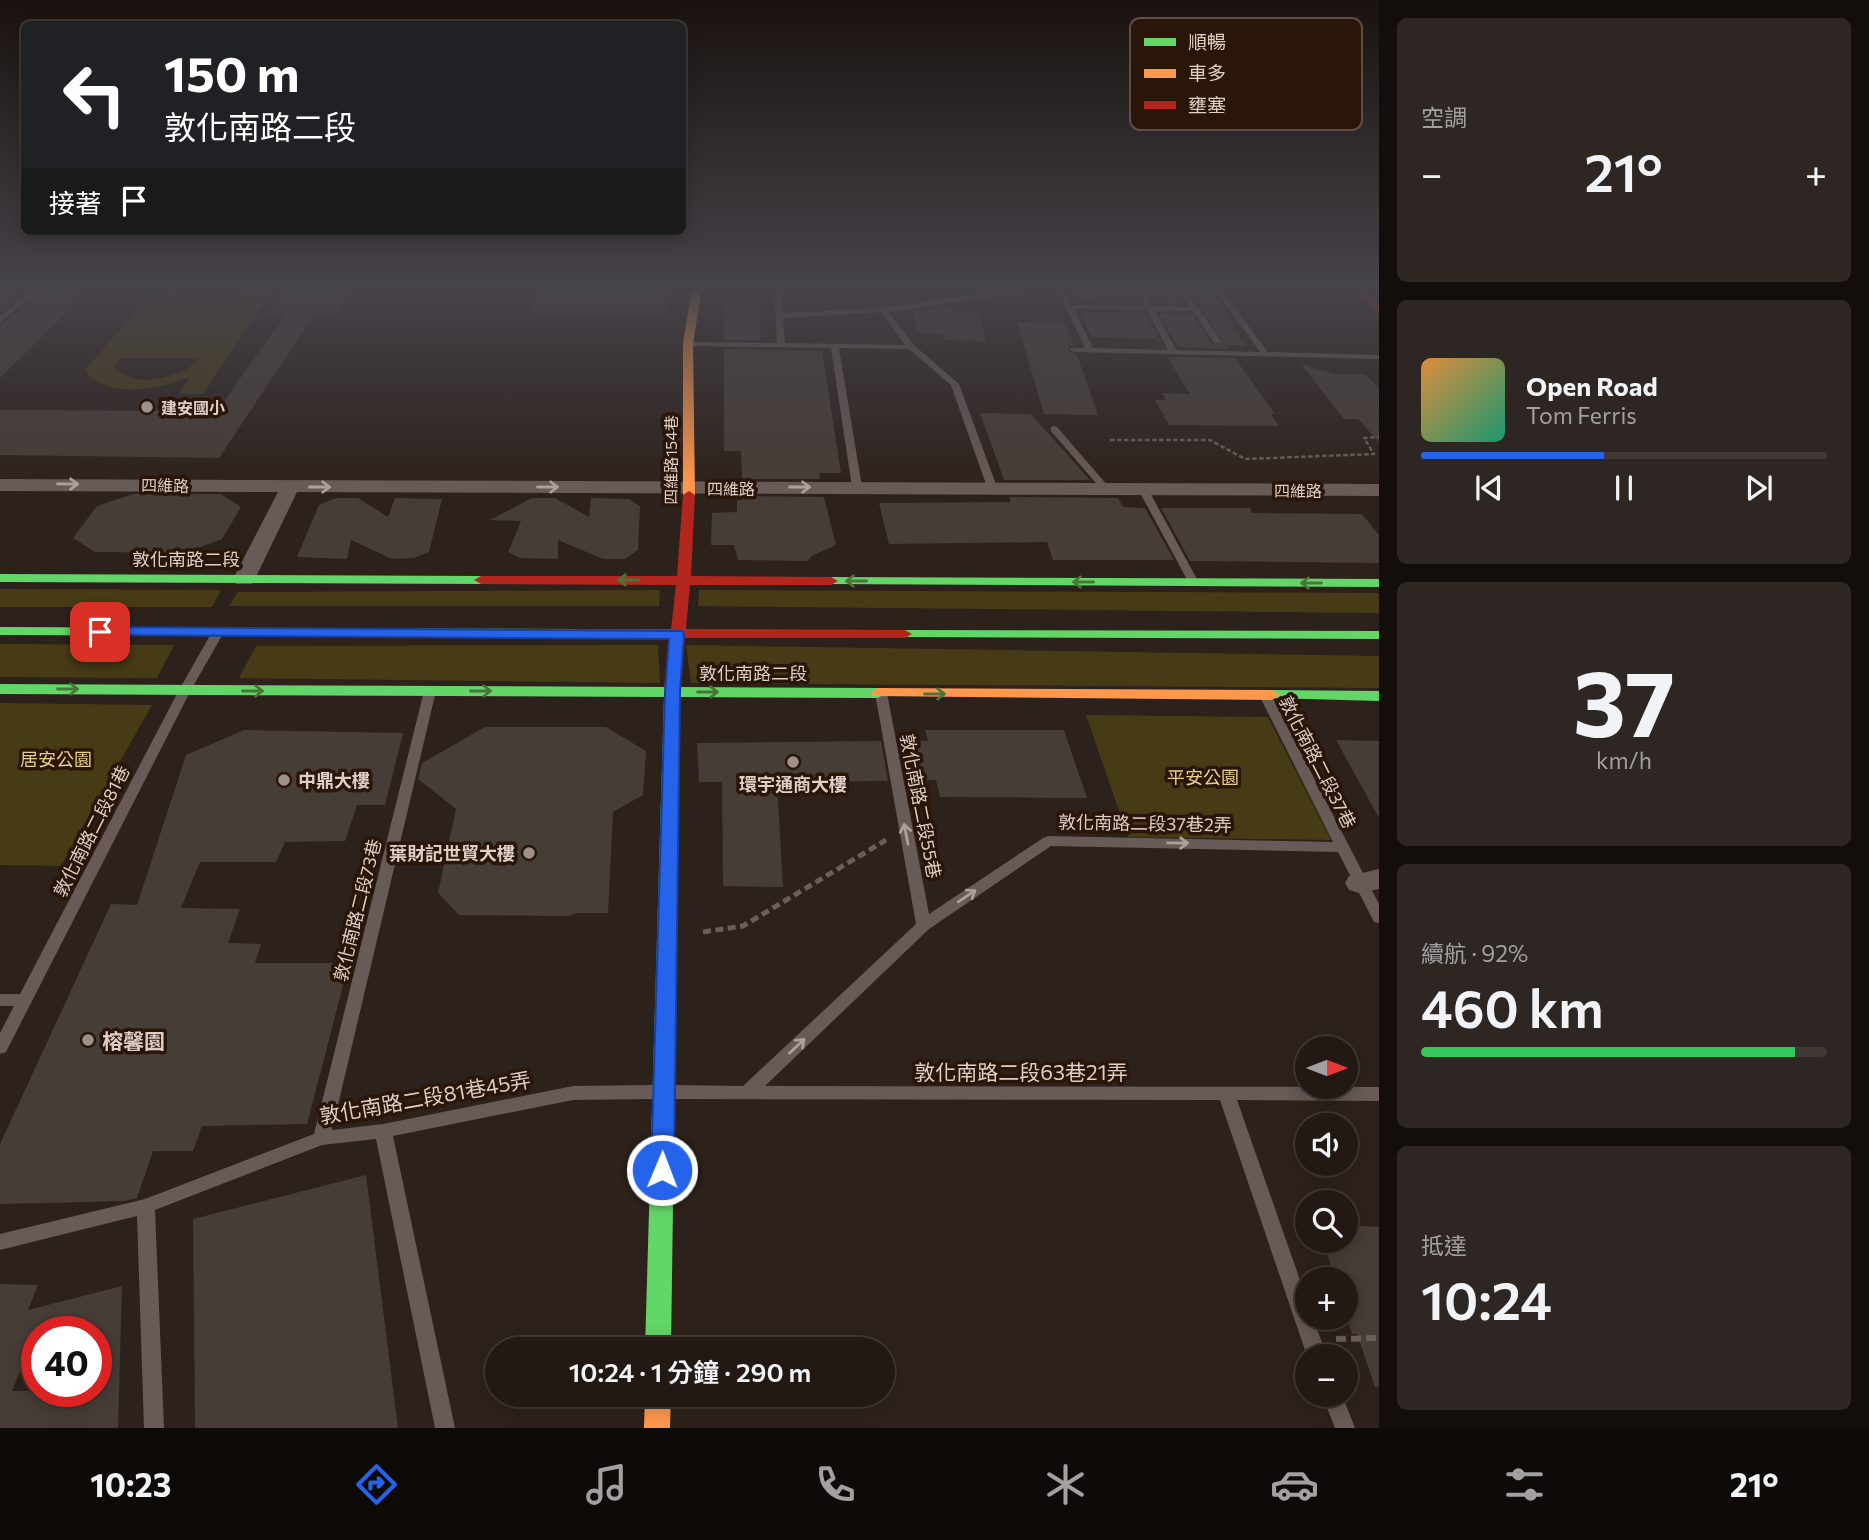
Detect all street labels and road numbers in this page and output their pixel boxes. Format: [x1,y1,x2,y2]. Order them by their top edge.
street label: 四維路154巷 [661,415,680,505]
street label: 四維路 [141,475,189,495]
street label: 四維路 [707,479,755,498]
street label: 四維路 [1274,481,1322,500]
street label: 敦化南路二段 [132,548,240,570]
street label: 敦化南路二段 [699,662,807,684]
street label: 敦化南路二段37巷 [1275,692,1361,832]
street label: 敦化南路二段55巷 [896,732,946,880]
street label: 敦化南路二段81巷 [48,762,134,900]
street label: 敦化南路二段37巷2弄 [1058,810,1232,836]
street label: 敦化南路二段73巷 [329,837,385,983]
street label: 敦化南路二段63巷21弄 [914,1059,1128,1084]
street label: 敦化南路二段81巷45弄 [317,1066,533,1128]

